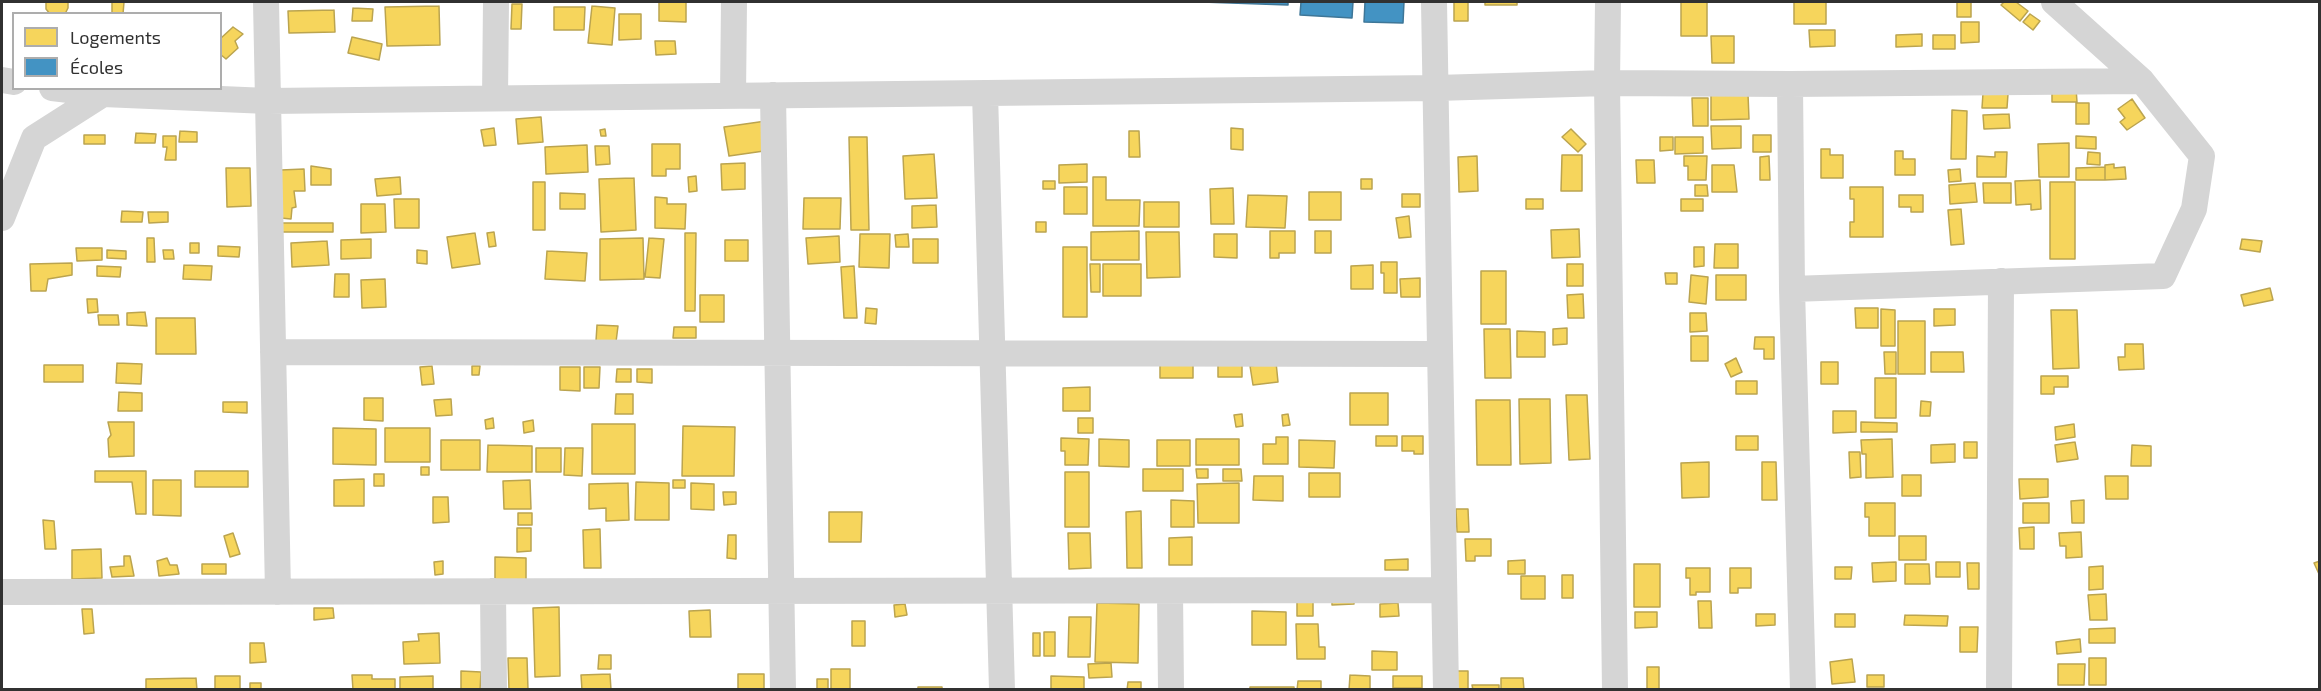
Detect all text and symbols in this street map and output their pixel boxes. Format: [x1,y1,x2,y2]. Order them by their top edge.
legend [12,12,222,90]
text: Logements [70,26,161,48]
text: Écoles [70,56,123,78]

